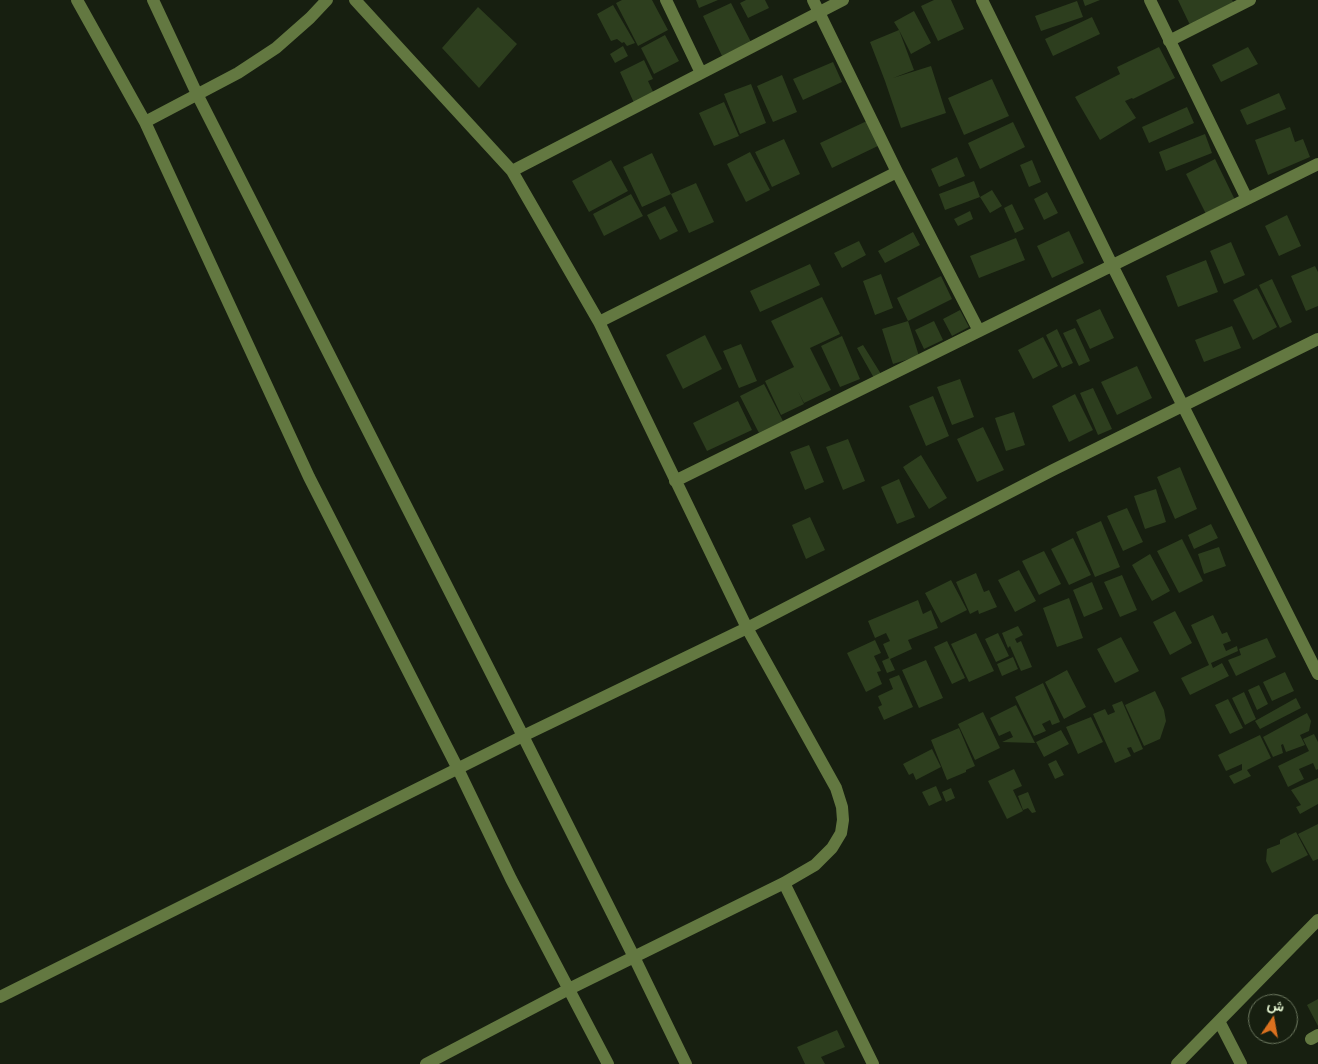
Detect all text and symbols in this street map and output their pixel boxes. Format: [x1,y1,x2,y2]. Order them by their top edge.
north arrow [1248,994,1298,1044]
text: ش [1266,995,1286,1016]

